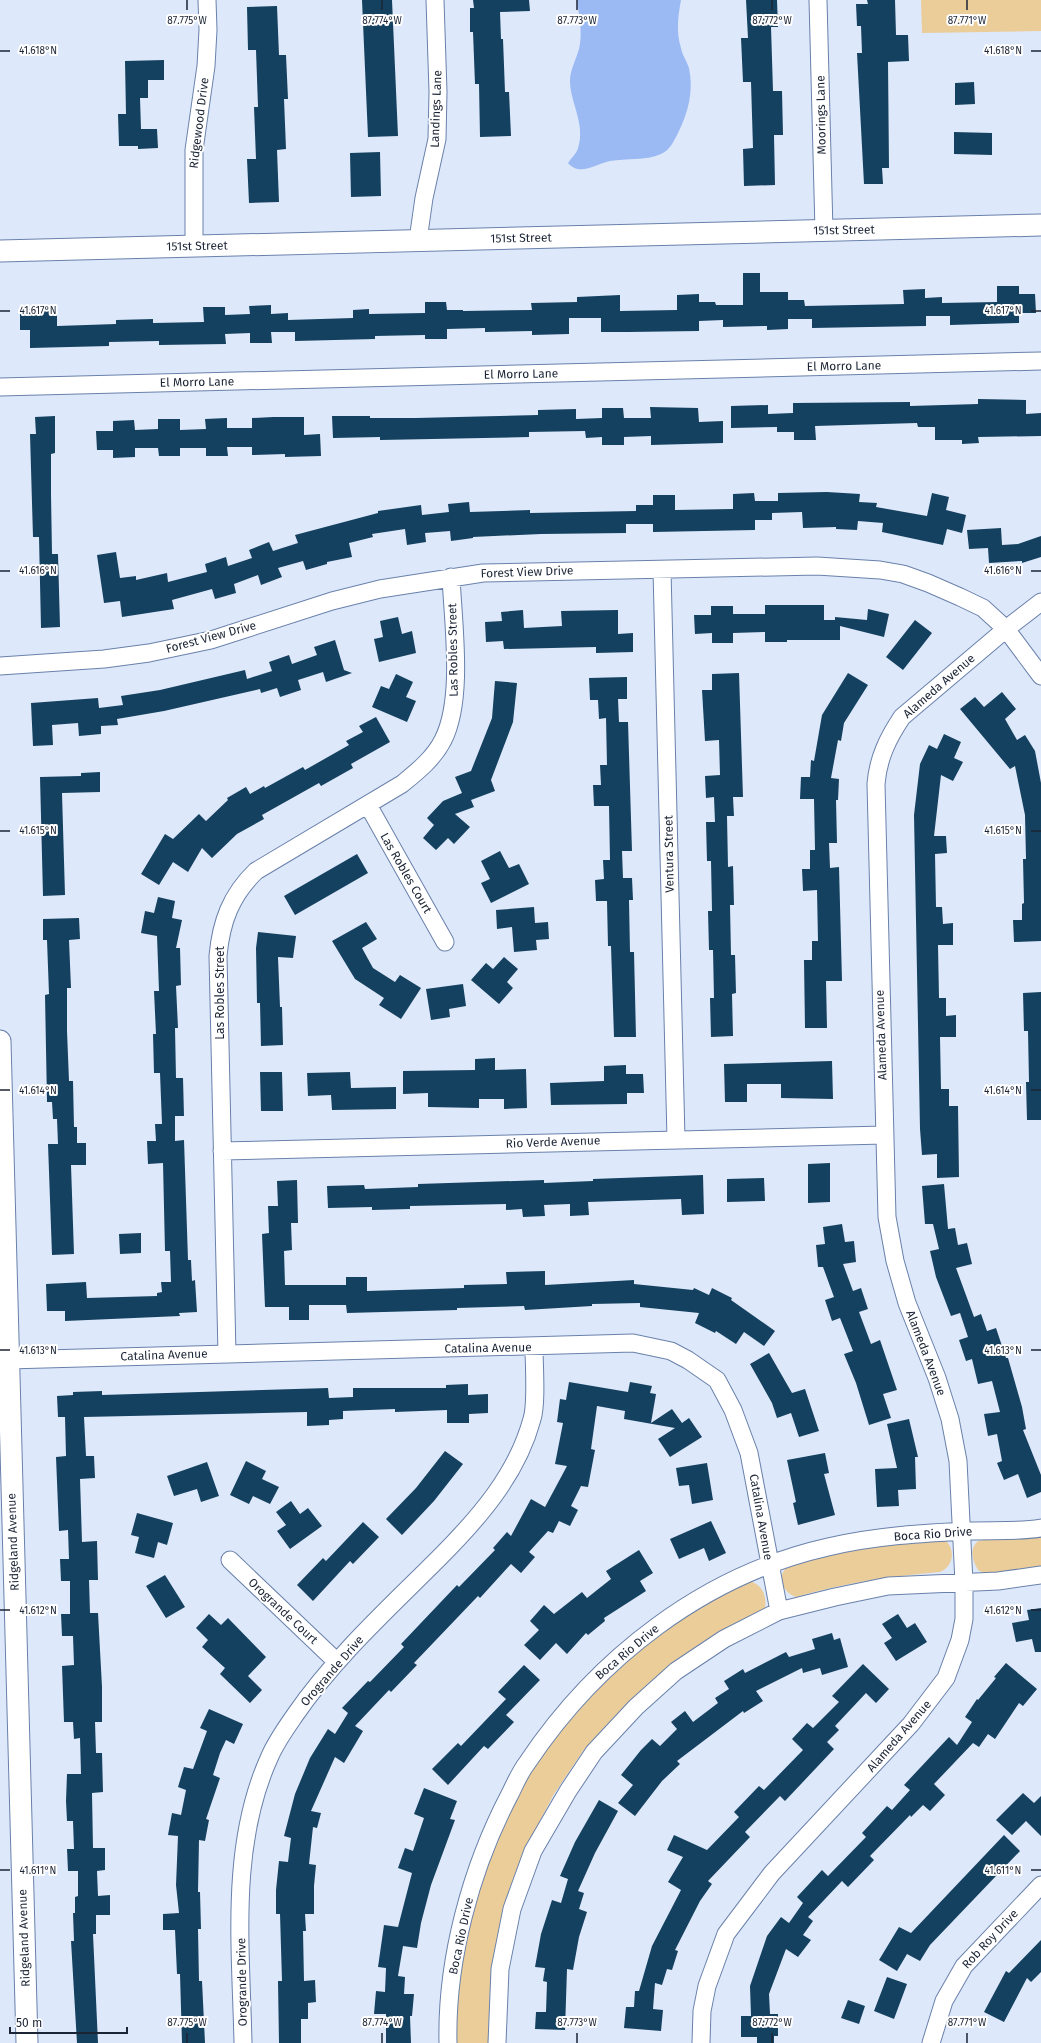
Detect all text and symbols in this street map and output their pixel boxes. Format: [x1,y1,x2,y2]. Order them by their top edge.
text: 87.775°W [167,15,207,27]
text: 87.774°W [362,15,402,27]
text: 87.773°W [557,15,597,27]
text: 87.772°W [752,15,792,27]
text: 87.771°W [948,15,987,27]
text: 41.618°N [19,45,57,57]
text: 41.618°N [984,45,1022,57]
street label: Landings Lane [428,70,444,148]
street label: Moorings Lane [813,75,829,155]
street label: Ridgewood Drive [186,77,212,169]
street label: 151st Street [813,222,876,238]
street label: 151st Street [490,230,553,246]
street label: 151st Street [166,238,229,254]
text: 41.617°N [19,305,57,317]
text: 41.617°N [984,305,1022,317]
street label: El Morro Lane [807,358,881,374]
street label: El Morro Lane [484,366,558,382]
street label: El Morro Lane [160,374,234,390]
street label: Forest View Drive [480,563,574,581]
text: 41.616°N [19,565,57,577]
text: 41.616°N [984,565,1022,577]
street label: Las Robles Street [445,602,461,697]
street label: Forest View Drive [164,618,258,656]
street label: Alameda Avenue [900,651,978,721]
street label: Ventura Street [661,814,677,893]
text: 41.615°N [19,825,57,837]
text: 41.615°N [984,825,1022,837]
street label: Las Robles Court [377,830,435,916]
street label: Las Robles Street [213,946,227,1040]
street label: Alameda Avenue [872,990,890,1080]
text: 41.614°N [19,1085,57,1097]
text: 41.614°N [984,1085,1022,1097]
street label: Rio Verde Avenue [505,1133,601,1151]
street label: Alameda Avenue [903,1308,949,1398]
street label: Catalina Avenue [444,1340,532,1356]
text: 41.613°N [19,1345,57,1357]
text: 41.613°N [984,1345,1022,1357]
street label: Catalina Avenue [120,1346,208,1364]
street label: Catalina Avenue [747,1473,775,1561]
street label: Ridgeland Avenue [4,1493,22,1591]
street label: Boca Rio Drive [893,1524,973,1544]
street label: Orogrande Court [245,1575,321,1647]
text: 41.612°N [19,1605,57,1617]
text: 41.612°N [984,1605,1022,1617]
street label: Boca Rio Drive [592,1621,662,1683]
street label: Orogrande Drive [298,1633,366,1709]
street label: Alameda Avenue [864,1697,934,1775]
text: 41.611°N [20,1865,56,1877]
text: 41.611°N [985,1865,1021,1877]
street label: Ridgeland Avenue [15,1889,33,1987]
street label: Boca Rio Drive [446,1896,476,1976]
street label: Rob Roy Drive [959,1907,1021,1971]
street label: Orogrande Drive [234,1938,250,2026]
scale bar [10,2009,127,2035]
text: 50 m [16,2016,42,2030]
text: 87.775°W [167,2017,207,2029]
text: 87.774°W [362,2017,402,2029]
text: 87.773°W [557,2017,597,2029]
text: 87.772°W [752,2017,792,2029]
text: 87.771°W [948,2017,987,2029]

